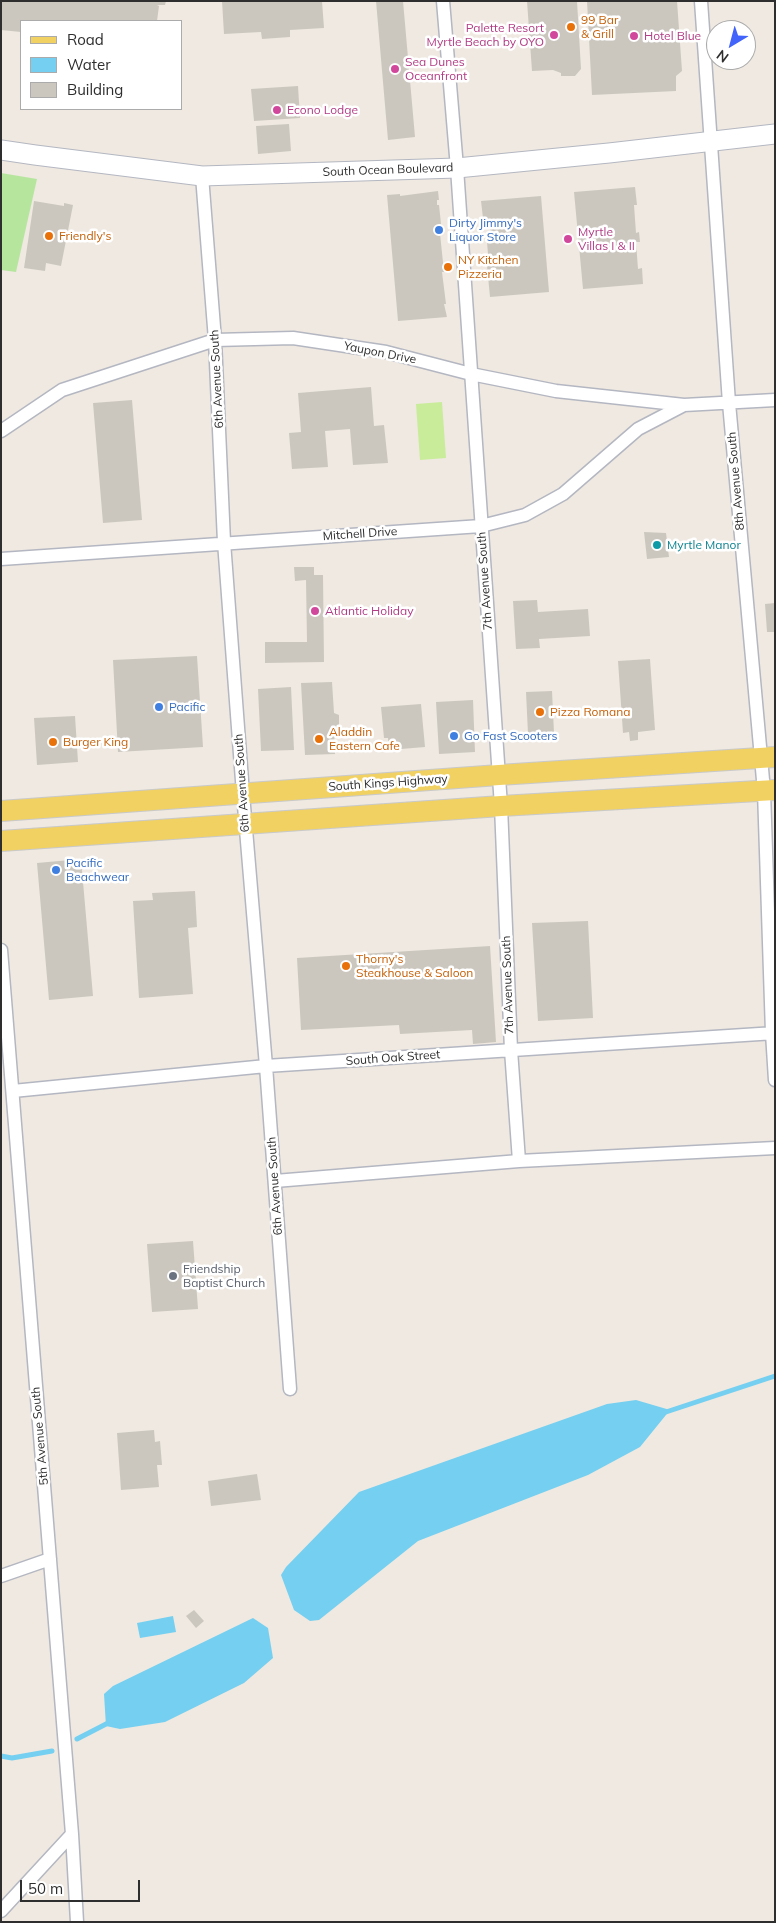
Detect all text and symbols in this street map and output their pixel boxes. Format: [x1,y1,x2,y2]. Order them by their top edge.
place label: 99 Bar & Grill [581,13,618,41]
legend [20,20,182,110]
north arrow [706,20,756,70]
place label: Palette Resort Myrtle Beach by OYO [427,21,544,49]
marker: 99 Bar & Grill [565,21,577,33]
marker: Palette Resort Myrtle Beach by OYO [548,29,560,41]
place label: Hotel Blue [644,29,701,43]
text: Road [67,30,104,49]
marker: Hotel Blue [628,30,640,42]
text: N [713,46,732,67]
text: Water [67,55,111,74]
place label: Sea Dunes Oceanfront [405,55,467,83]
marker: Sea Dunes Oceanfront [389,63,401,75]
text: Building [67,80,123,99]
place label: Econo Lodge [287,103,358,117]
marker: Econo Lodge [271,104,283,116]
street label: South Ocean Boulevard [322,161,454,179]
place label: Dirty Jimmy's Liquor Store [449,216,522,244]
marker: Dirty Jimmy's Liquor Store [433,224,445,236]
place label: Myrtle Villas I & II [578,225,635,253]
place label: Friendly's [59,229,111,243]
marker: Friendly's [43,230,55,242]
marker: Myrtle Villas I & II [562,233,574,245]
place label: NY Kitchen Pizzeria [458,253,519,281]
marker: NY Kitchen Pizzeria [442,261,454,273]
street label: 6th Avenue South [207,329,227,429]
street label: Yaupon Drive [342,339,418,367]
street label: 8th Avenue South [725,431,747,531]
street label: Mitchell Drive [322,524,398,544]
street label: 7th Avenue South [474,531,496,631]
place label: Myrtle Manor [667,538,741,552]
marker: Myrtle Manor [651,539,663,551]
place label: Atlantic Holiday [325,604,414,618]
marker: Atlantic Holiday [309,605,321,617]
place label: Pacific [169,700,205,714]
marker: Pacific [153,701,165,713]
place label: Pizza Romana [550,705,630,719]
marker: Pizza Romana [534,706,546,718]
place label: Aladdin Eastern Cafe [329,725,400,753]
place label: Go Fast Scooters [464,729,558,743]
marker: Go Fast Scooters [448,730,460,742]
street label: 6th Avenue South [231,733,253,833]
marker: Aladdin Eastern Cafe [313,733,325,745]
place label: Burger King [63,735,128,749]
marker: Burger King [47,736,59,748]
street label: South Kings Highway [328,772,448,794]
place label: Pacific Beachwear [66,856,129,884]
marker: Pacific Beachwear [50,864,62,876]
street label: 7th Avenue South [499,935,517,1035]
place label: Thorny's Steakhouse & Saloon [356,952,473,980]
marker: Thorny's Steakhouse & Saloon [340,960,352,972]
street label: South Oak Street [345,1048,441,1068]
street label: 6th Avenue South [264,1136,286,1236]
place label: Friendship Baptist Church [183,1262,265,1290]
marker: Friendship Baptist Church [167,1270,179,1282]
street label: 5th Avenue South [29,1386,51,1486]
scale bar [22,1870,142,1902]
text: 50 m [28,1879,63,1898]

